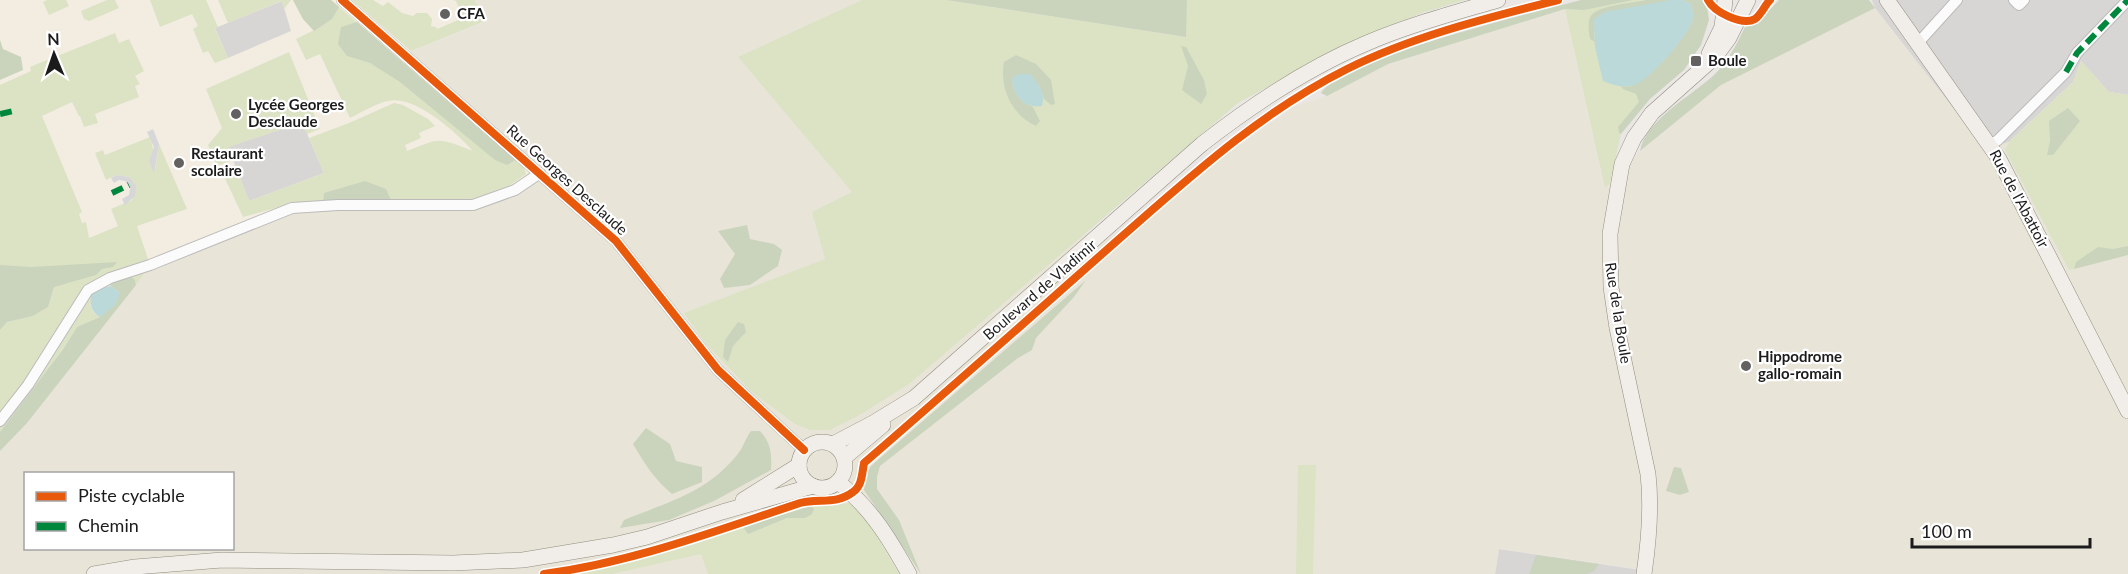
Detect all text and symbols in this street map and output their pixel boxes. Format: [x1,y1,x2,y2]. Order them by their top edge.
place label: CFA [457,4,486,22]
marker: CFA [438,7,452,21]
north arrow [24,24,84,84]
text: N [47,29,60,48]
place label: Boule [1708,51,1747,69]
marker: Boule [1689,54,1703,68]
place label: Lycée Georges Desclaude [248,95,345,130]
marker: Lycée Georges Desclaude [229,107,243,121]
street label: Rue Georges Desclaude [504,120,632,238]
place label: Restaurant scolaire [191,144,264,179]
street label: Rue de l'Abattoir [1986,146,2054,251]
marker: Restaurant scolaire [172,156,186,170]
street label: Boulevard de Vladimir [979,235,1100,343]
street label: Rue de la Boule [1602,261,1636,365]
place label: Hippodrome gallo-romain [1758,347,1842,382]
marker: Hippodrome gallo-romain [1739,359,1753,373]
legend [24,472,234,550]
text: Piste cyclable [78,484,185,506]
scale bar [1912,511,2090,549]
text: Chemin [78,514,139,536]
text: 100 m [1921,520,1972,542]

